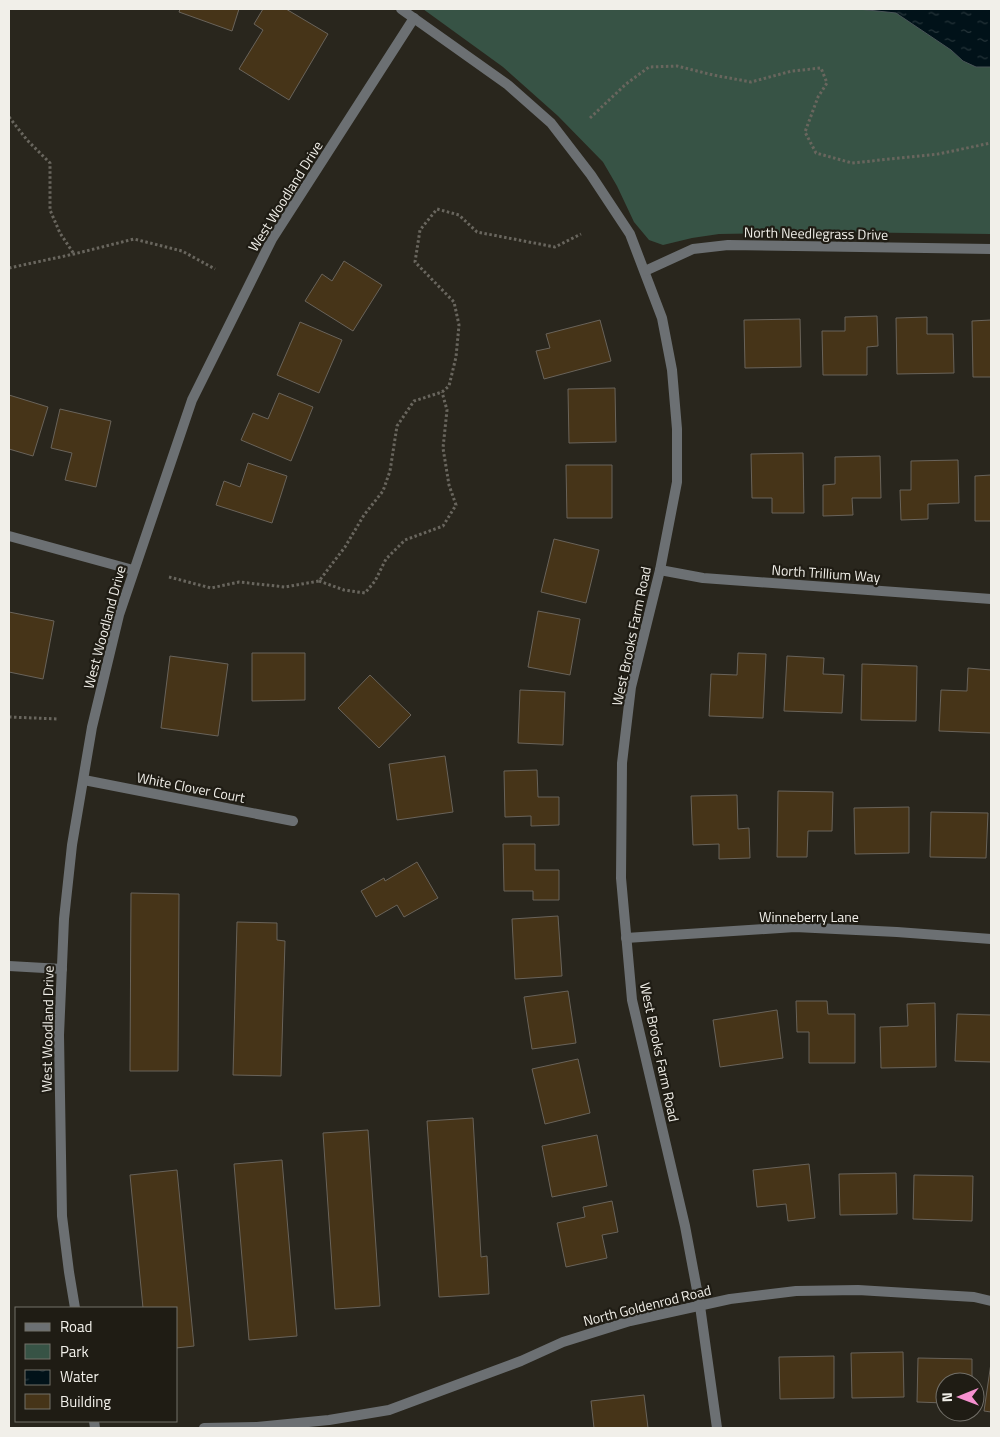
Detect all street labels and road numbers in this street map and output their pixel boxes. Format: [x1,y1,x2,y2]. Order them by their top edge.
street label: West Woodland Drive [242,137,328,255]
street label: North Needlegrass Drive [744,221,888,245]
street label: North Trillium Way [771,559,881,587]
street label: West Woodland Drive [77,563,131,691]
street label: West Brooks Farm Road [606,564,656,708]
street label: White Clover Court [135,766,247,808]
street label: Winneberry Lane [759,906,859,927]
street label: West Woodland Drive [35,965,59,1093]
street label: West Brooks Farm Road [635,980,685,1124]
street label: North Goldenrod Road [581,1279,713,1331]

